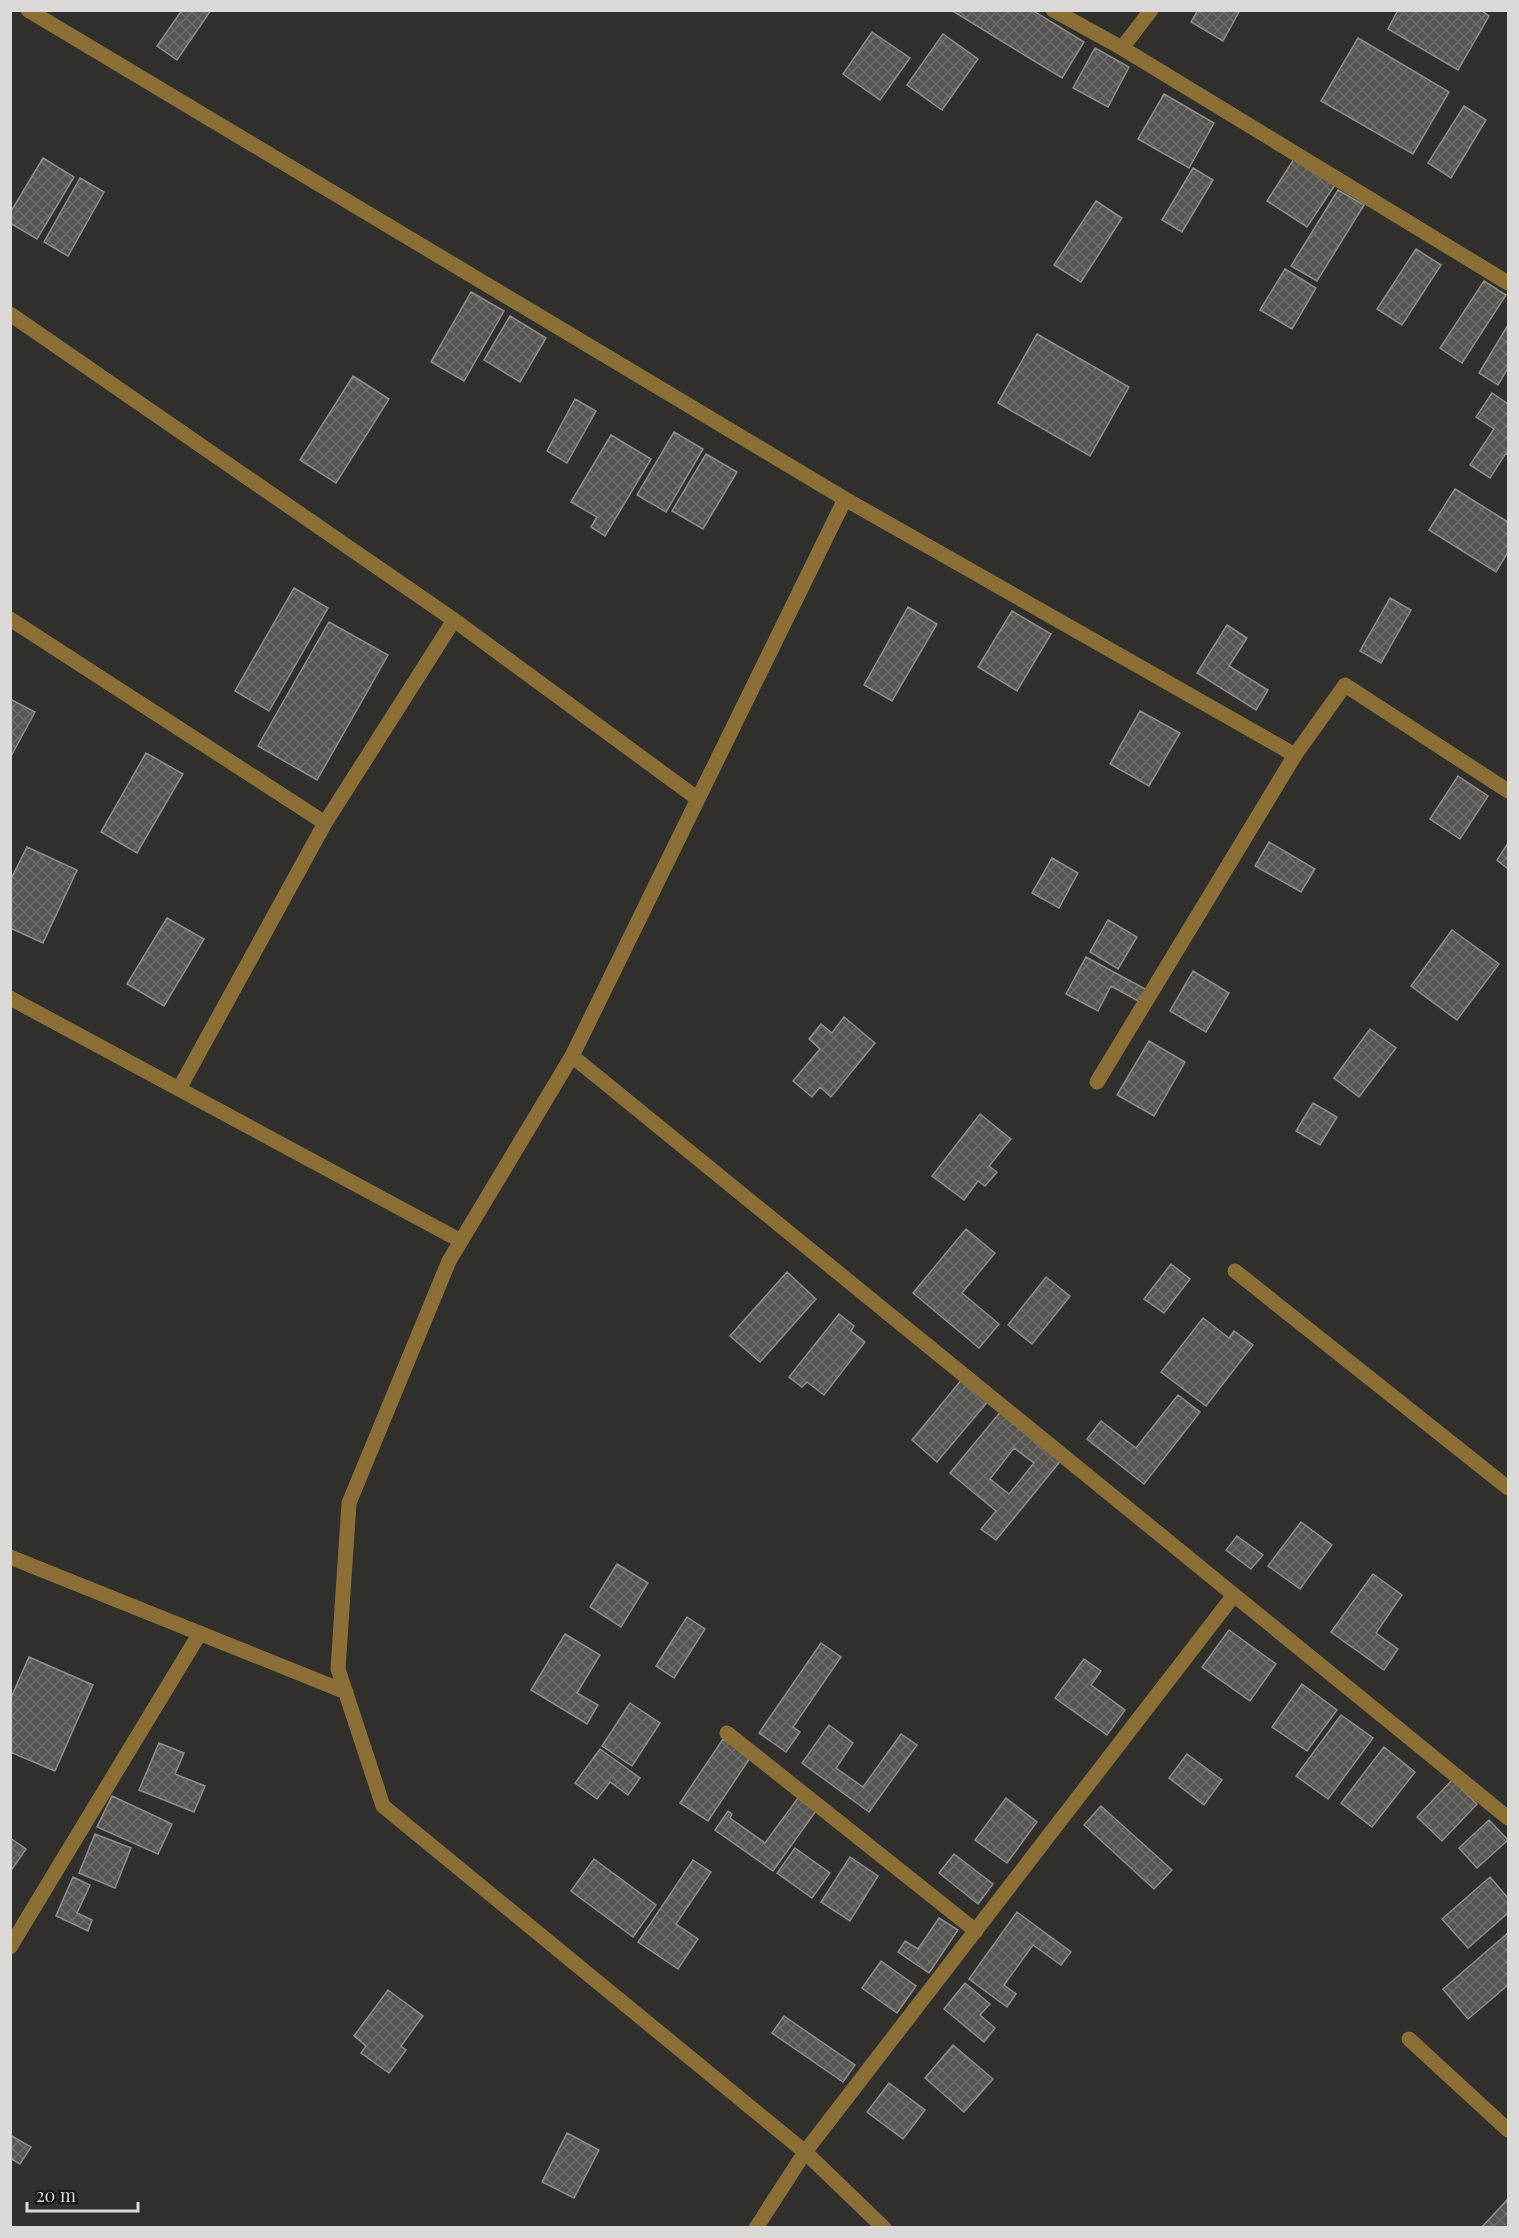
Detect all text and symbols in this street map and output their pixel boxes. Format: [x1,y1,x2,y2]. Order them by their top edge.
scale bar [27,2175,138,2213]
text: 20 m [36,2183,76,2207]

